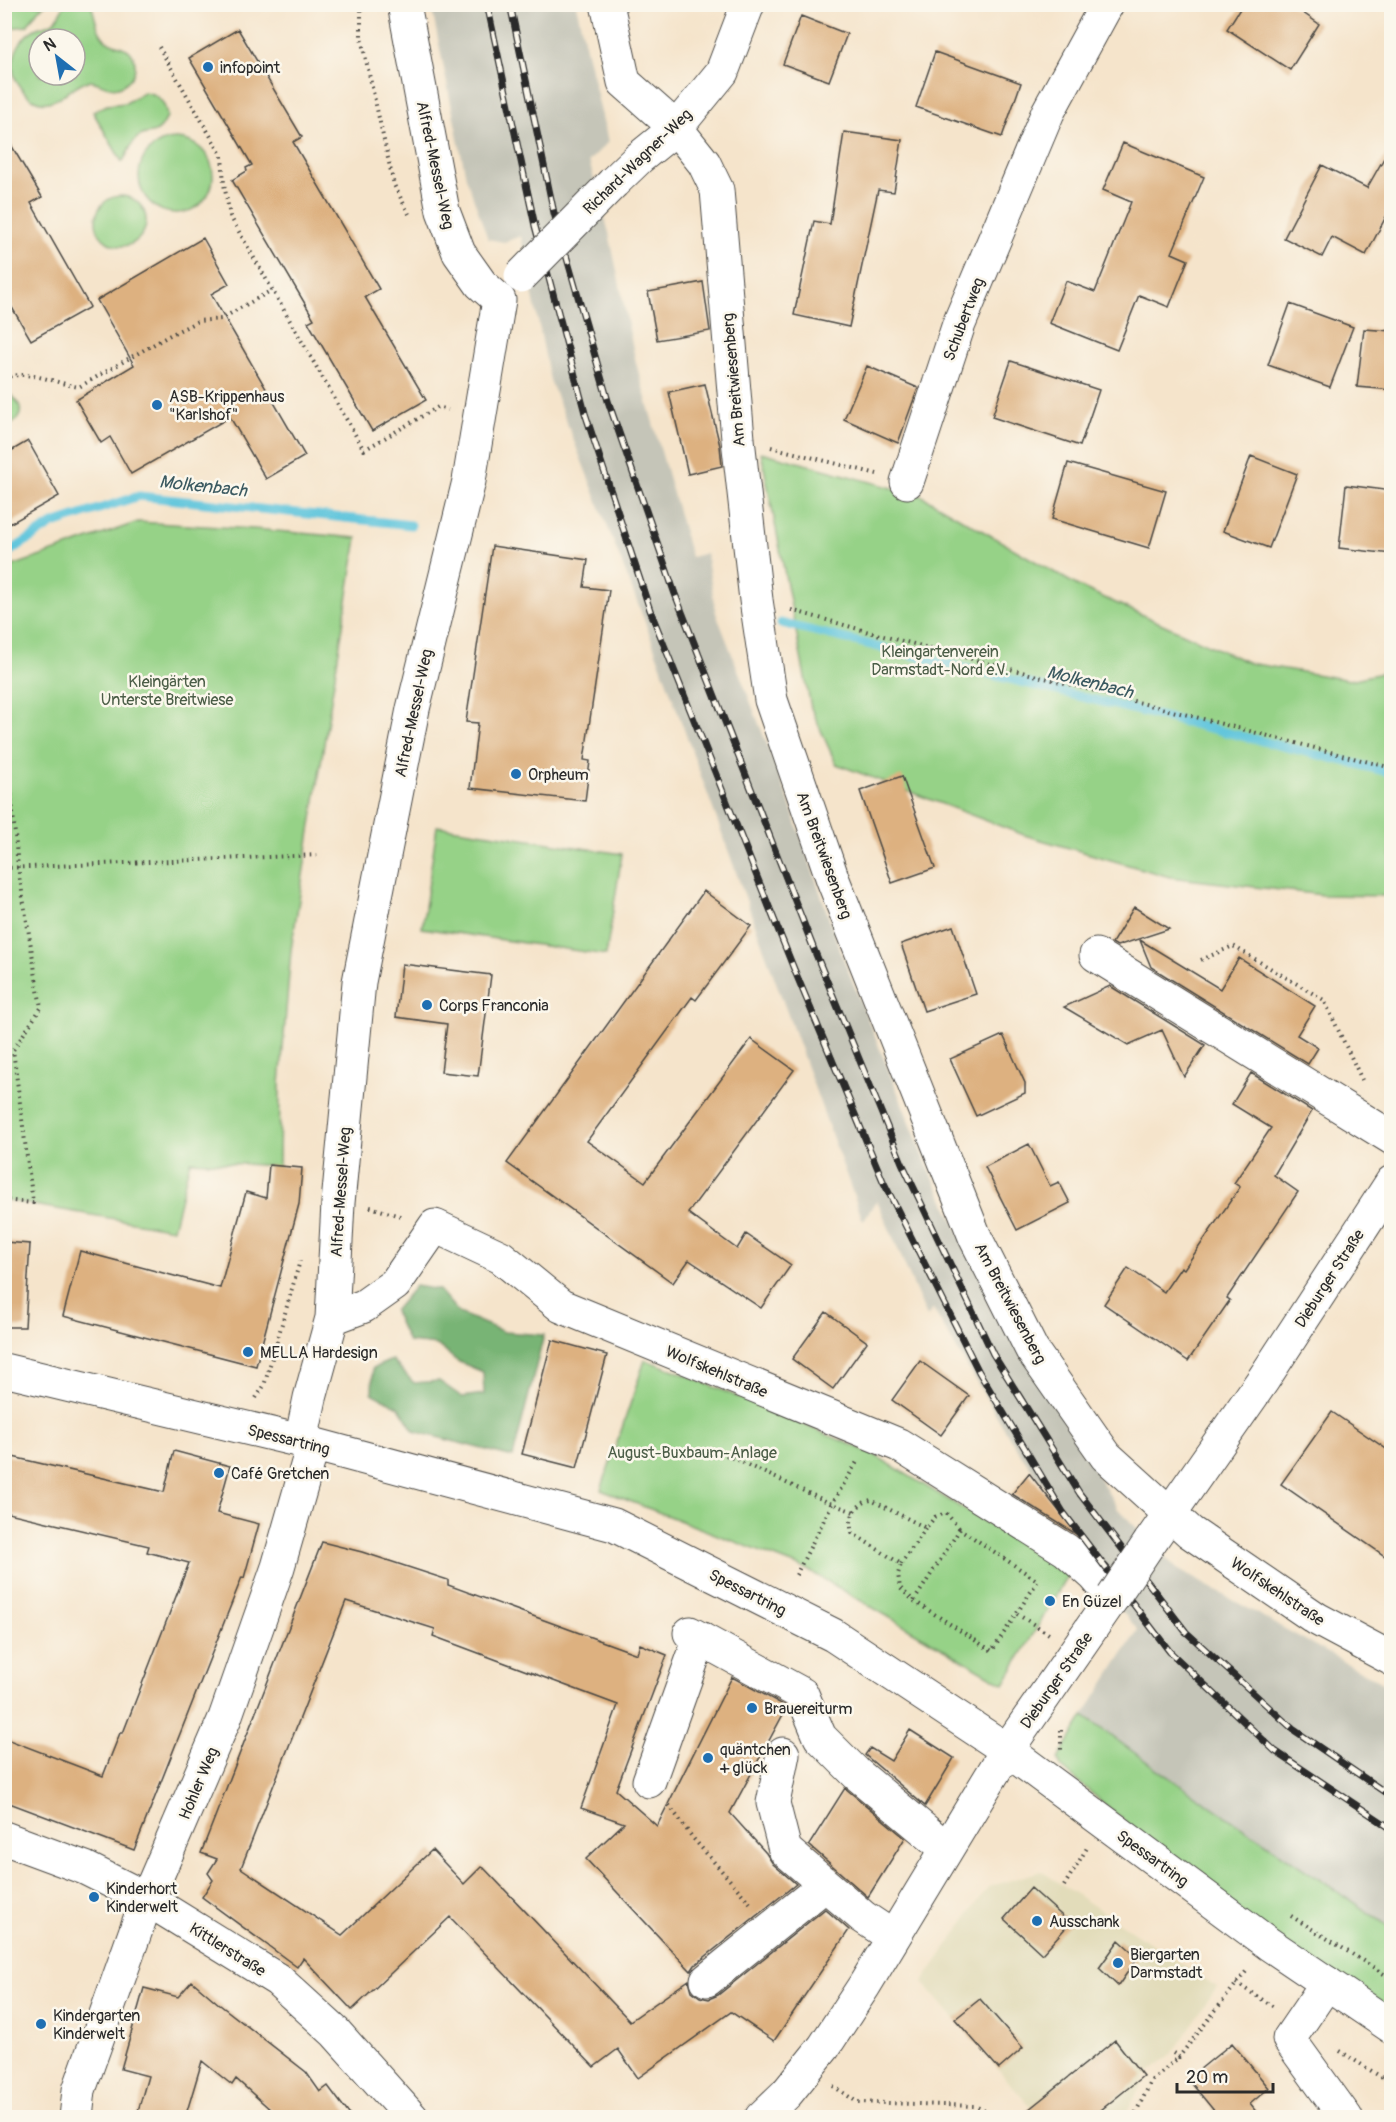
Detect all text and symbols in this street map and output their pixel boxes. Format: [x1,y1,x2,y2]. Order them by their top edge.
north arrow [27,27,87,87]
text: N [40,34,60,56]
place label: infopoint [220,58,281,78]
marker: infopoint [201,60,215,74]
street label: Alfred-Messel-Weg [412,99,458,231]
street label: Richard-Wagner-Weg [579,105,696,219]
street label: Schubertweg [939,275,989,364]
street label: Am Breitwiesenberg [718,312,750,448]
place label: ASB-Krippenhaus "Karlshof" [169,387,284,425]
marker: ASB-Krippenhaus "Karlshof" [150,398,164,412]
water label: Molkenbach [158,470,249,503]
park label: Kleingartenverein Darmstadt-Nord e.V. [871,642,1009,680]
street label: Alfred-Messel-Weg [391,647,437,779]
water label: Molkenbach [1044,661,1137,705]
park label: Kleingärten Unterste Breitwiese [101,672,233,710]
place label: Orpheum [528,765,589,785]
marker: Orpheum [509,767,523,781]
street label: Am Breitwiesenberg [792,789,856,922]
place label: Corps Franconia [439,996,549,1016]
marker: Corps Franconia [420,998,434,1012]
street label: Alfred-Messel-Weg [326,1126,356,1258]
street label: Dieburger Straße [1291,1226,1369,1331]
street label: Am Breitwiesenberg [970,1240,1050,1367]
street label: Wolfskehlstraße [663,1341,771,1402]
place label: MELLA Hardesign [260,1343,378,1363]
marker: MELLA Hardesign [241,1345,255,1359]
street label: Spessartring [245,1420,332,1460]
park label: August-Buxbaum-Anlage [607,1443,777,1463]
place label: Café Gretchen [231,1464,329,1484]
marker: Café Gretchen [212,1466,226,1480]
street label: Wolfskehlstraße [1227,1553,1328,1631]
street label: Spessartring [706,1565,790,1621]
place label: En Güzel [1062,1592,1122,1612]
marker: En Güzel [1043,1594,1057,1608]
street label: Dieburger Straße [1016,1628,1097,1733]
place label: Brauereiturm [764,1699,852,1719]
marker: Brauereiturm [745,1701,759,1715]
place label: quäntchen + glück [719,1740,791,1778]
street label: Hohler Weg [175,1744,223,1823]
marker: quäntchen + glück [701,1751,715,1765]
street label: Spessartring [1112,1826,1192,1892]
place label: Kinderhort Kinderwelt [106,1879,178,1917]
marker: Kinderhort Kinderwelt [87,1890,101,1904]
place label: Ausschank [1049,1912,1120,1932]
marker: Ausschank [1030,1914,1044,1928]
street label: Kittlerstraße [186,1919,269,1981]
place label: Biergarten Darmstadt [1130,1945,1203,1983]
marker: Biergarten Darmstadt [1111,1956,1125,1970]
place label: Kindergarten Kinderwelt [53,2006,140,2044]
marker: Kindergarten Kinderwelt [34,2017,48,2031]
scale bar [1177,2056,1273,2094]
text: 20 m [1186,2066,1228,2089]

